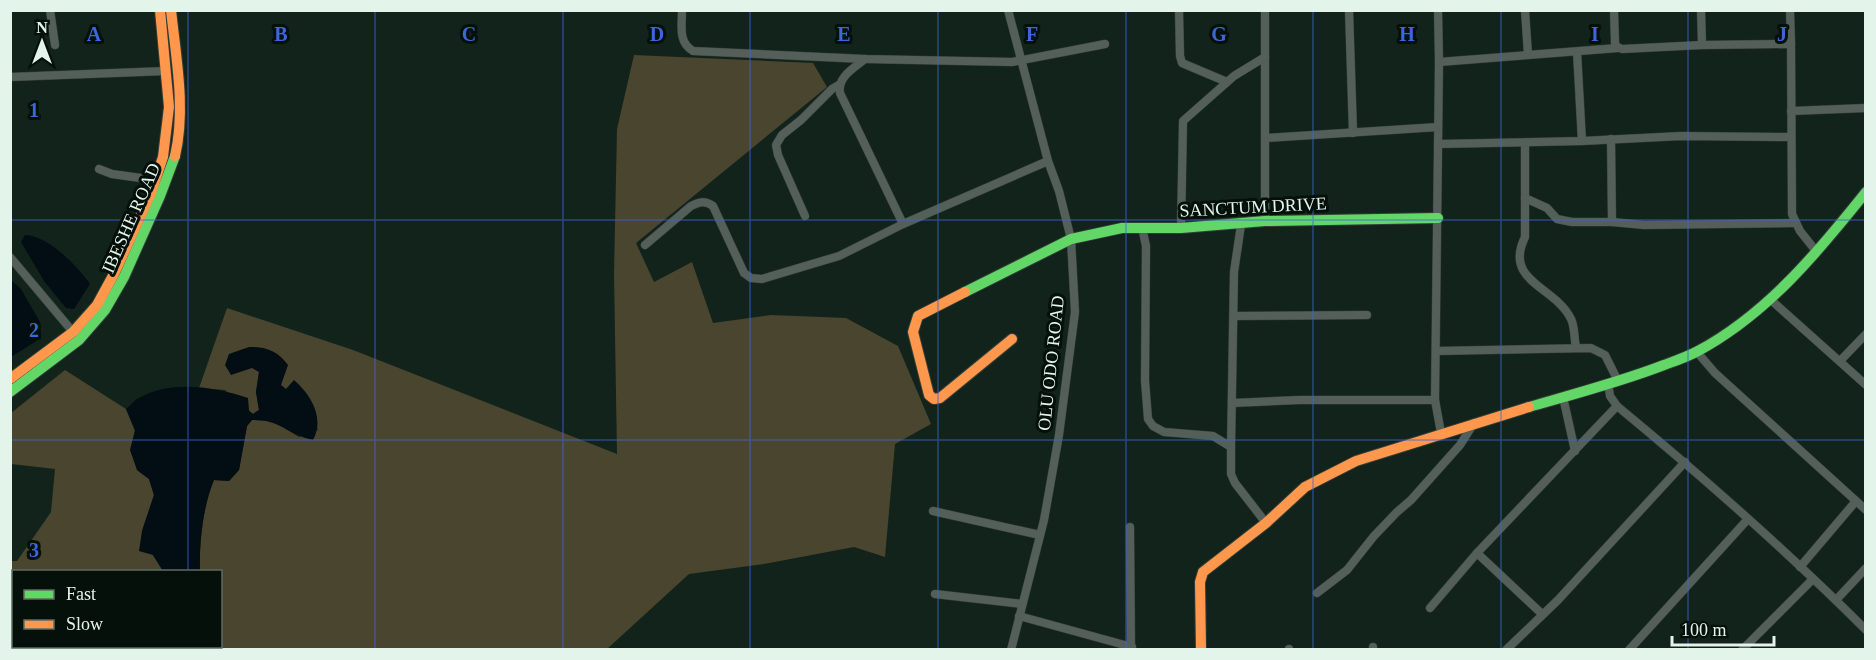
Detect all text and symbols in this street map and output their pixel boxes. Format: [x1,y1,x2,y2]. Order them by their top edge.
north arrow [12,12,72,72]
text: N [36,19,48,36]
text: A [87,23,102,45]
text: B [274,23,288,45]
text: C [462,23,476,45]
text: D [650,23,664,45]
text: E [837,23,851,45]
text: F [1026,23,1038,45]
text: G [1211,23,1227,45]
text: H [1399,23,1415,45]
text: I [1591,23,1599,45]
text: J [1777,23,1787,45]
text: 1 [29,99,39,121]
street label: IBESHE ROAD [98,160,164,276]
street label: SANCTUM DRIVE [1179,193,1327,221]
street label: OLU ODO ROAD [1034,294,1068,432]
text: 2 [29,319,39,341]
text: 3 [29,539,39,561]
legend [12,570,222,648]
text: Fast [66,584,96,604]
scale bar [1672,609,1774,647]
text: Slow [66,614,103,634]
text: 100 m [1681,620,1727,640]

